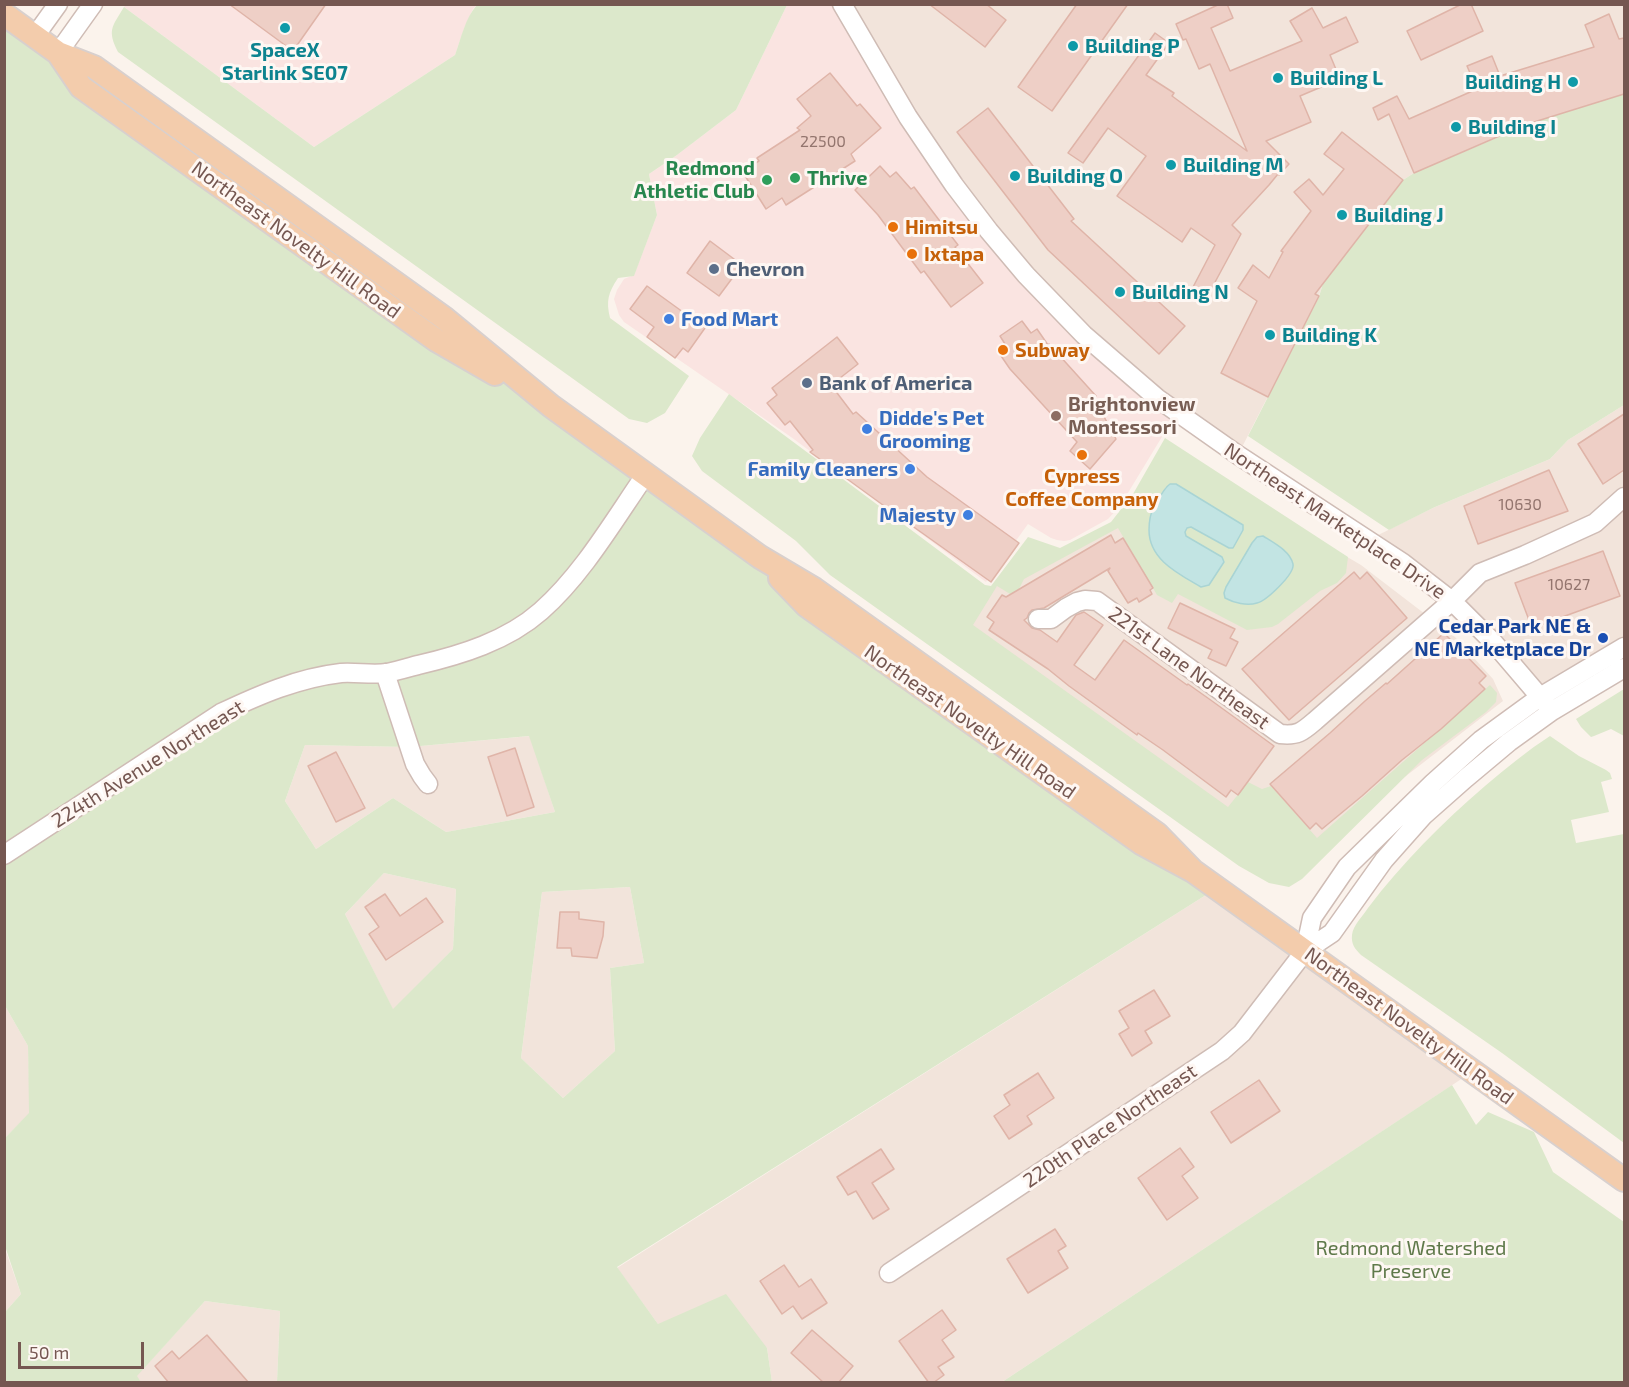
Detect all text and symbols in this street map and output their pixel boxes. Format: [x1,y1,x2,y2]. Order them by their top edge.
marker: SpaceX Starlink SE07 [278,21,292,35]
place label: Building P [1085,34,1180,58]
place label: SpaceX Starlink SE07 [222,38,348,85]
marker: Building P [1066,39,1080,53]
place label: Building L [1290,66,1383,90]
place label: Building H [1465,70,1561,94]
marker: Building L [1271,71,1285,85]
marker: Building H [1566,75,1580,89]
place label: Building I [1468,115,1556,139]
marker: Building I [1449,120,1463,134]
house number: 22500 [800,132,846,152]
place label: Building M [1183,153,1283,177]
street label: Northeast Novelty Hill Road [187,156,405,324]
place label: Redmond Athletic Club [634,156,755,203]
marker: Building M [1164,158,1178,172]
place label: Building O [1027,164,1123,188]
place label: Thrive [807,166,868,190]
marker: Building O [1008,169,1022,183]
marker: Thrive [788,171,802,185]
marker: Redmond Athletic Club [760,173,774,187]
place label: Building J [1354,203,1444,227]
marker: Building J [1335,208,1349,222]
place label: Himitsu [905,215,978,239]
marker: Himitsu [886,220,900,234]
place label: Ixtapa [924,242,984,266]
marker: Ixtapa [905,247,919,261]
place label: Chevron [726,257,804,281]
marker: Chevron [707,262,721,276]
place label: Building N [1132,280,1229,304]
marker: Building N [1113,285,1127,299]
place label: Food Mart [681,307,778,331]
marker: Food Mart [662,312,676,326]
place label: Building K [1282,323,1377,347]
marker: Building K [1263,328,1277,342]
place label: Subway [1015,338,1090,362]
marker: Subway [996,343,1010,357]
place label: Bank of America [819,371,972,395]
marker: Bank of America [800,376,814,390]
place label: Brightonview Montessori [1068,392,1196,439]
place label: Didde's Pet Grooming [879,406,984,453]
marker: Brightonview Montessori [1049,409,1063,423]
marker: Didde's Pet Grooming [860,422,874,436]
street label: Northeast Marketplace Drive [1220,438,1450,604]
marker: Cypress Coffee Company [1075,448,1089,462]
place label: Family Cleaners [748,457,898,481]
marker: Family Cleaners [903,462,917,476]
place label: Cypress Coffee Company [1005,464,1159,511]
house number: 10630 [1498,495,1542,515]
place label: Majesty [879,503,956,527]
marker: Majesty [961,508,975,522]
house number: 10627 [1548,575,1590,595]
street label: 221st Lane Northeast [1104,602,1274,734]
place label: Cedar Park NE & NE Marketplace Dr [1414,614,1591,661]
marker: Cedar Park NE & NE Marketplace Dr [1596,631,1610,645]
street label: Northeast Novelty Hill Road [860,640,1080,804]
street label: 224th Avenue Northeast [47,695,249,833]
street label: Northeast Novelty Hill Road [1300,942,1518,1110]
street label: 220th Place Northeast [1019,1059,1201,1193]
park label: Redmond Watershed Preserve [1316,1236,1506,1283]
scale bar [21,1330,147,1368]
text: 50 m [29,1341,69,1363]

